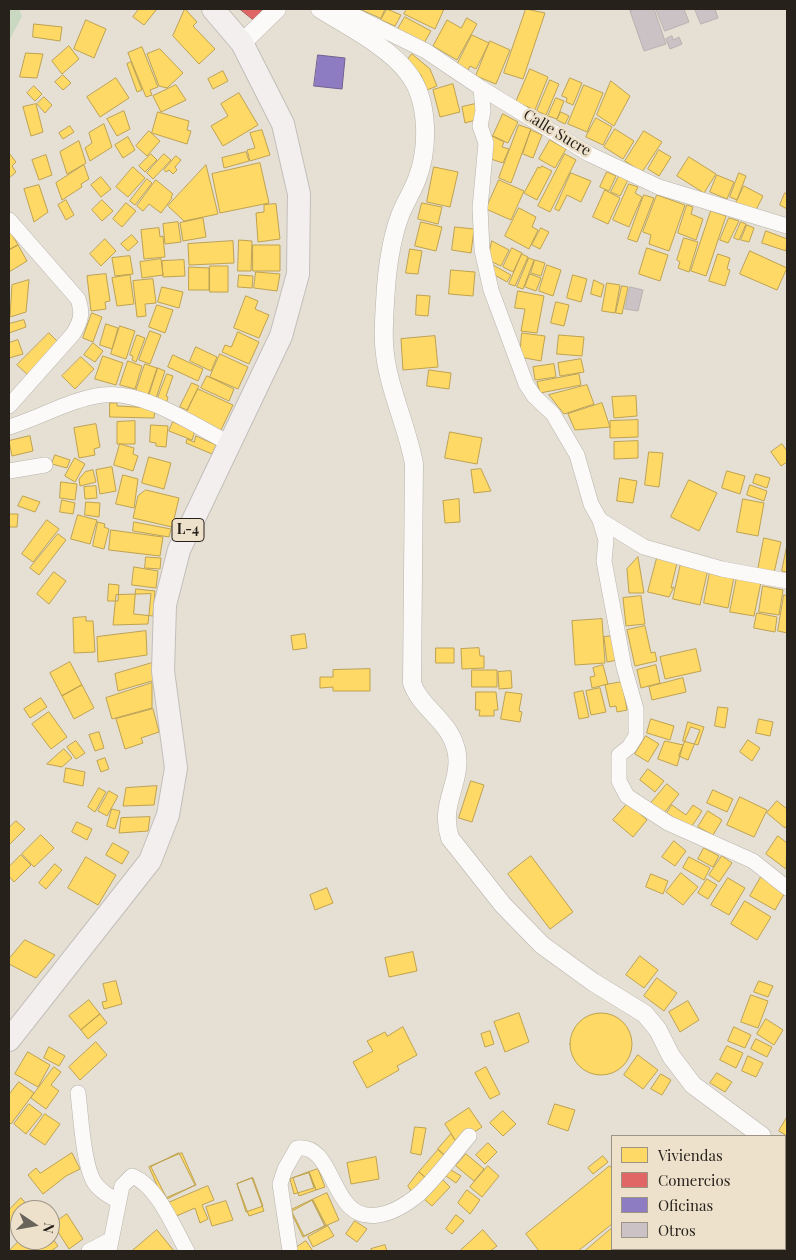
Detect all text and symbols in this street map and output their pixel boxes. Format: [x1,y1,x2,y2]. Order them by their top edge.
street label: Calle Sucre [520,106,594,160]
road number: L-4 [172,518,204,542]
legend [611,1135,786,1250]
text: Viviendas [658,1145,723,1165]
text: Comercios [658,1170,730,1190]
text: Oficinas [658,1195,713,1215]
north arrow [10,1200,60,1250]
text: Otros [658,1220,696,1240]
text: N [39,1221,60,1235]

